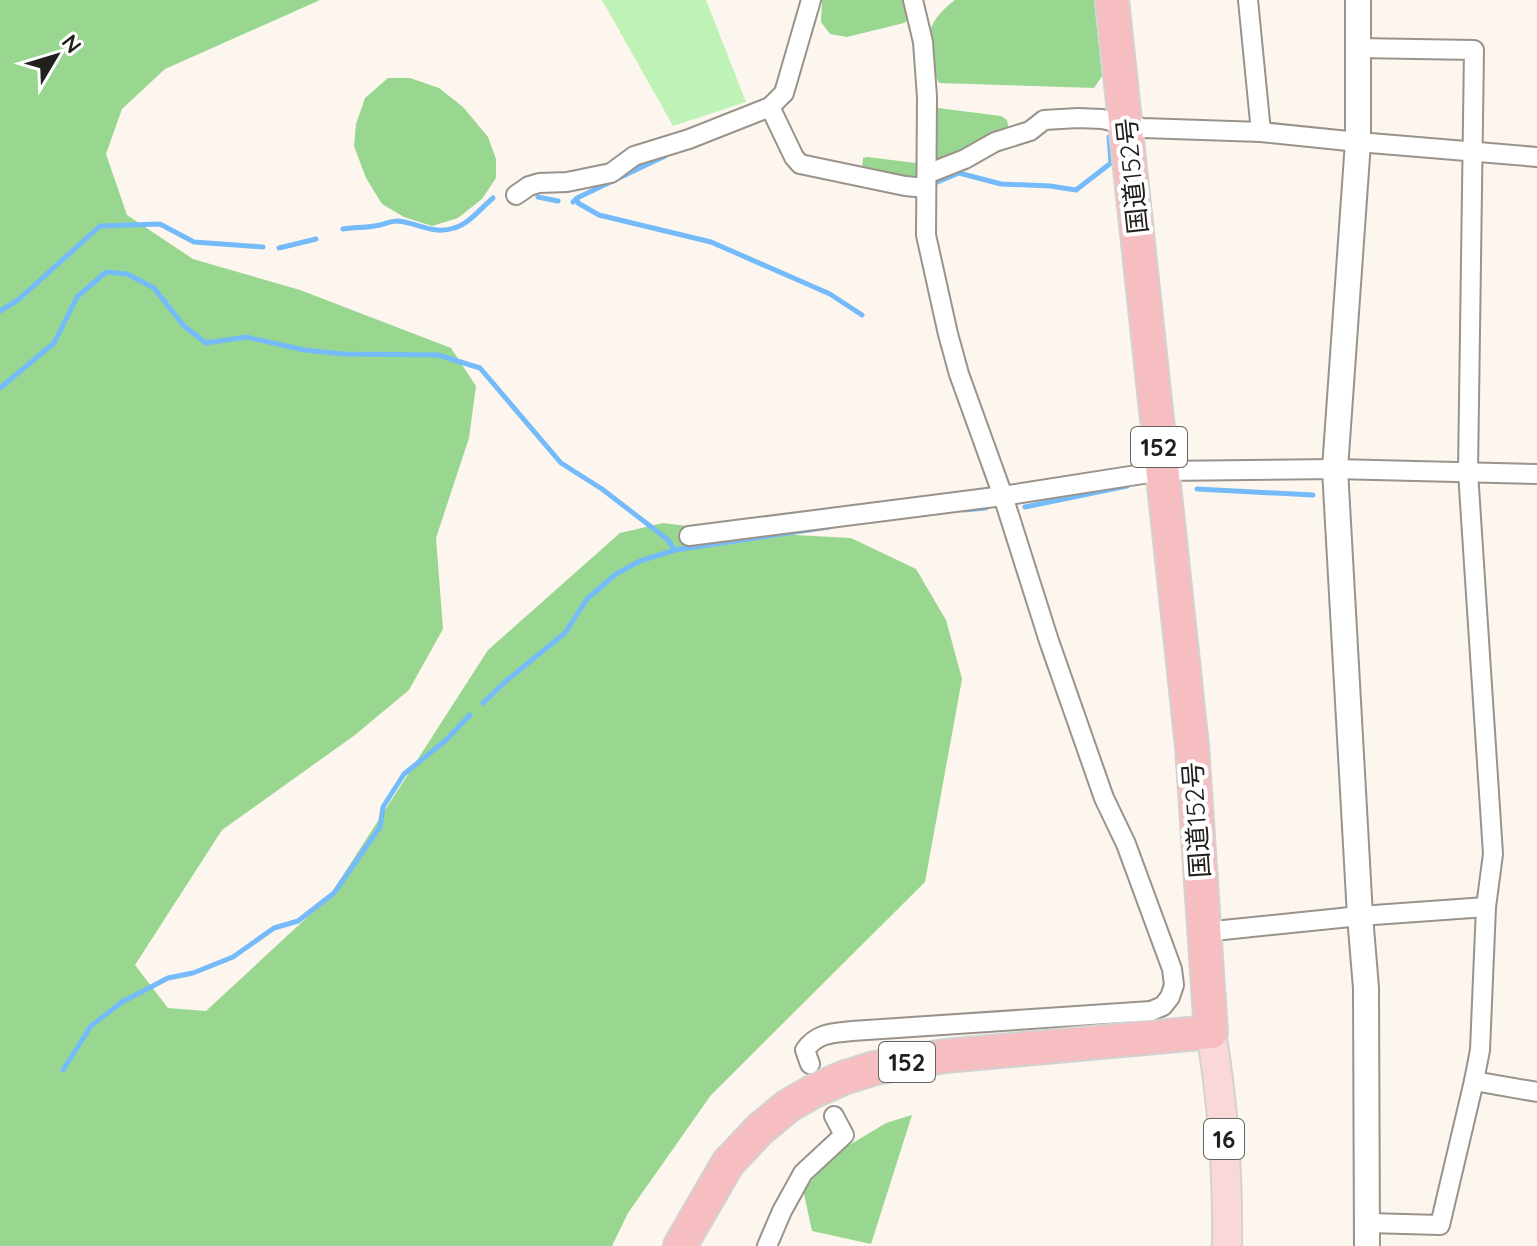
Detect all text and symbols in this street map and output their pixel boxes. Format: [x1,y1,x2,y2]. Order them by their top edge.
north arrow [16,16,96,96]
text: N [56,29,88,59]
street label: 国道152号 [1110,116,1154,236]
road number: 152 [1131,427,1187,467]
street label: 国道152号 [1175,761,1217,879]
road number: 152 [879,1042,935,1082]
road number: 16 [1204,1119,1244,1159]

